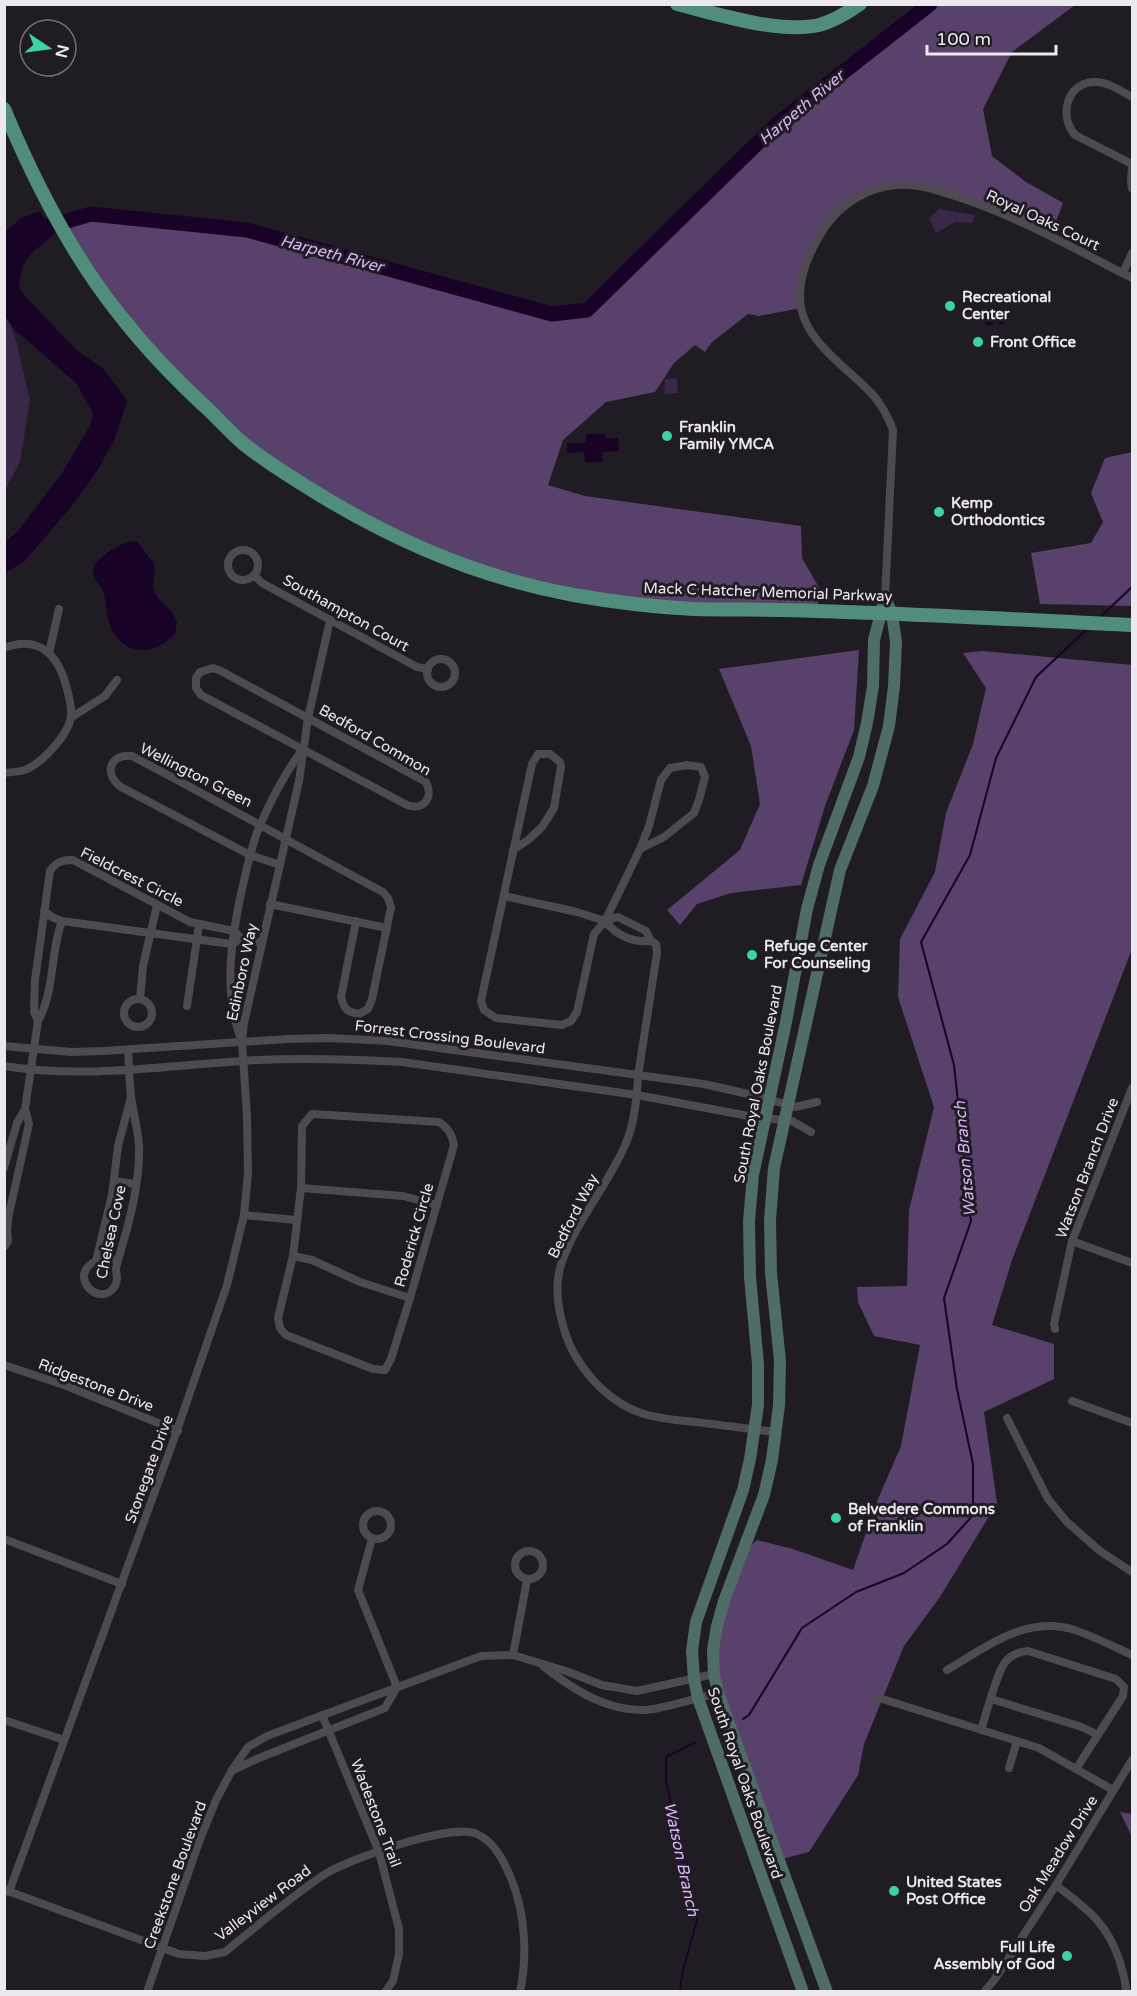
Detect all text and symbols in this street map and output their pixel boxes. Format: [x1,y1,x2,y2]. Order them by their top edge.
north arrow [18,18,78,78]
scale bar [927,18,1056,56]
text: 100 m [936,28,991,50]
text: N [50,43,73,60]
water label: Harpeth River [755,65,850,149]
street label: Royal Oaks Court [983,186,1103,254]
water label: Harpeth River [278,231,387,278]
place label: Recreational Center [962,288,1051,323]
marker: Recreational Center [943,299,957,313]
place label: Front Office [990,333,1077,351]
marker: Front Office [971,335,985,349]
place label: Franklin Family YMCA [679,418,774,454]
marker: Franklin Family YMCA [660,429,674,443]
place label: Kemp Orthodontics [951,494,1045,529]
marker: Kemp Orthodontics [932,505,946,519]
street label: Southampton Court [280,571,413,655]
street label: Mack C Hatcher Memorial Parkway [643,579,893,605]
street label: Bedford Common [316,701,434,779]
street label: Wellington Green [137,739,255,811]
street label: Fieldcrest Circle [78,843,186,911]
street label: Edinboro Way [223,921,261,1023]
place label: Refuge Center For Counseling [764,937,871,973]
marker: Refuge Center For Counseling [745,948,759,962]
street label: South Royal Oaks Boulevard [730,983,786,1185]
street label: Forrest Crossing Boulevard [354,1016,546,1058]
street label: Watson Branch Drive [1052,1095,1122,1241]
water label: Watson Branch [950,1099,980,1218]
street label: Bedford Way [544,1171,602,1261]
street label: Roderick Circle [391,1181,437,1289]
street label: Chelsea Cove [92,1183,130,1281]
street label: Ridgestone Drive [36,1355,156,1415]
street label: Stonegate Drive [121,1412,177,1526]
place label: Belvedere Commons of Franklin [848,1500,995,1535]
marker: Belvedere Commons of Franklin [829,1511,843,1525]
street label: South Royal Oaks Boulevard [704,1685,786,1881]
street label: Wadestone Trail [347,1756,405,1870]
street label: Oak Meadow Drive [1015,1792,1101,1916]
street label: Creekstone Boulevard [140,1798,210,1952]
water label: Watson Branch [659,1800,703,1919]
street label: Valleyview Road [211,1861,315,1945]
place label: United States Post Office [906,1873,1002,1908]
marker: United States Post Office [887,1884,901,1898]
place label: Full Life Assembly of God [933,1938,1056,1974]
marker: Full Life Assembly of God [1060,1949,1074,1963]

